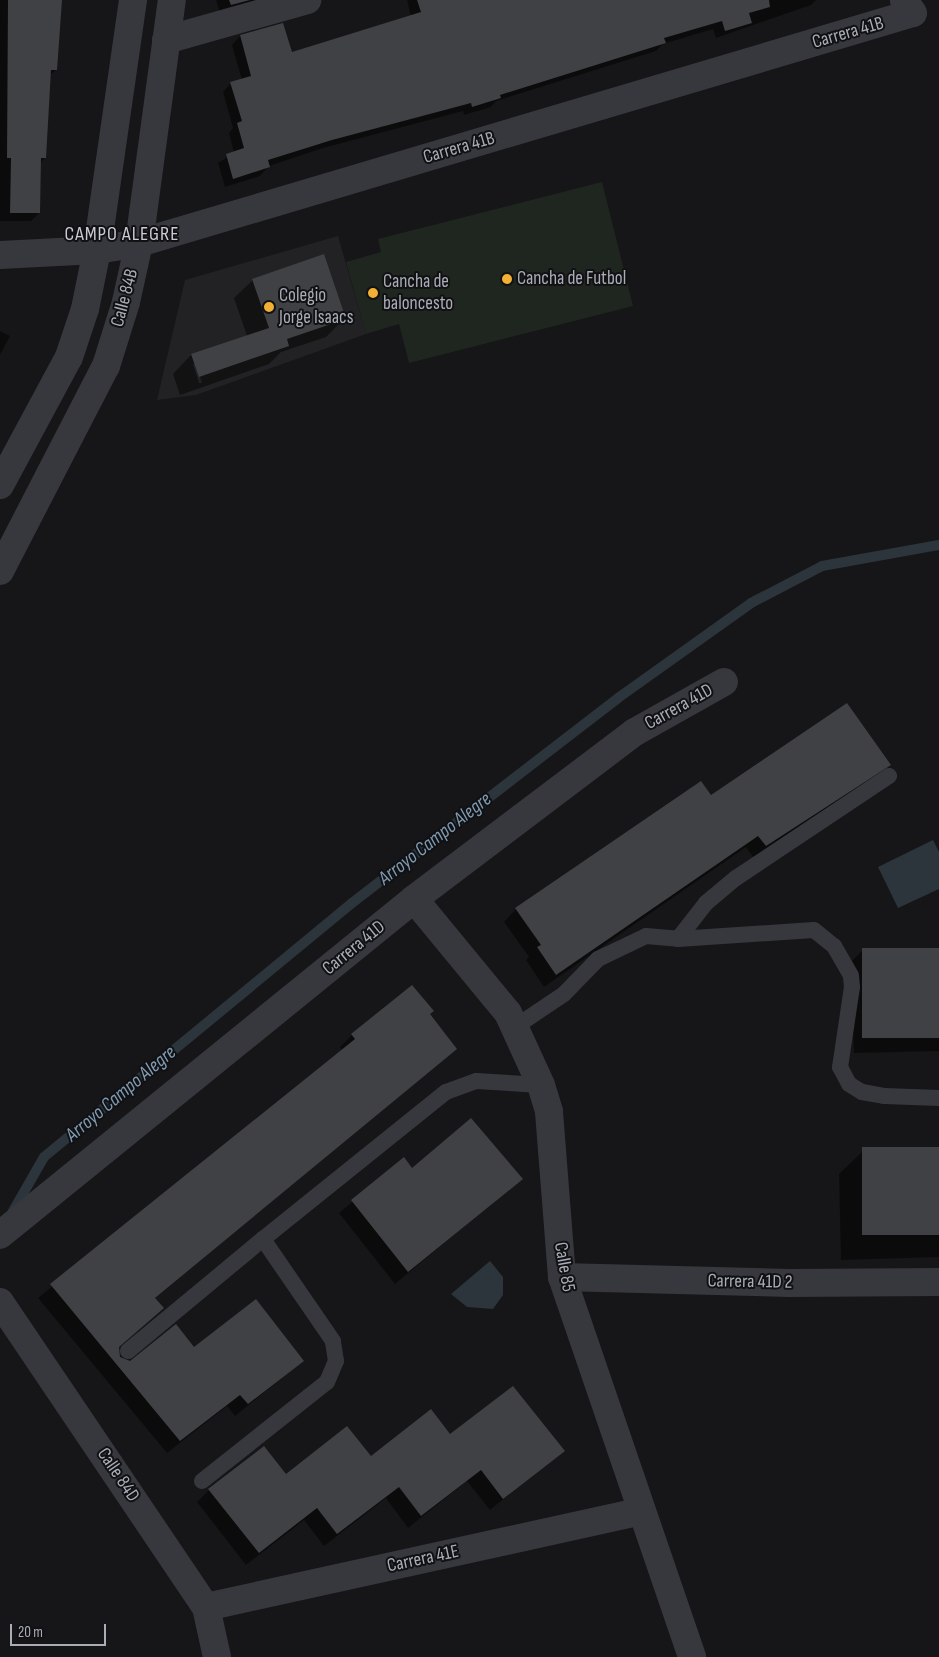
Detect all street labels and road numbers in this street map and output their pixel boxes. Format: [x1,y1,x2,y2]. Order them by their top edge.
street label: Carrera 41B [810,12,886,54]
street label: Carrera 41B [421,127,497,169]
street label: Calle 84B [106,267,144,329]
street label: Carrera 41D [641,679,717,735]
street label: Carrera 41D [318,916,390,980]
street label: Calle 85 [548,1240,580,1294]
street label: Carrera 41D 2 [707,1270,793,1294]
street label: Calle 84D [92,1444,144,1506]
street label: Carrera 41E [385,1540,461,1578]

